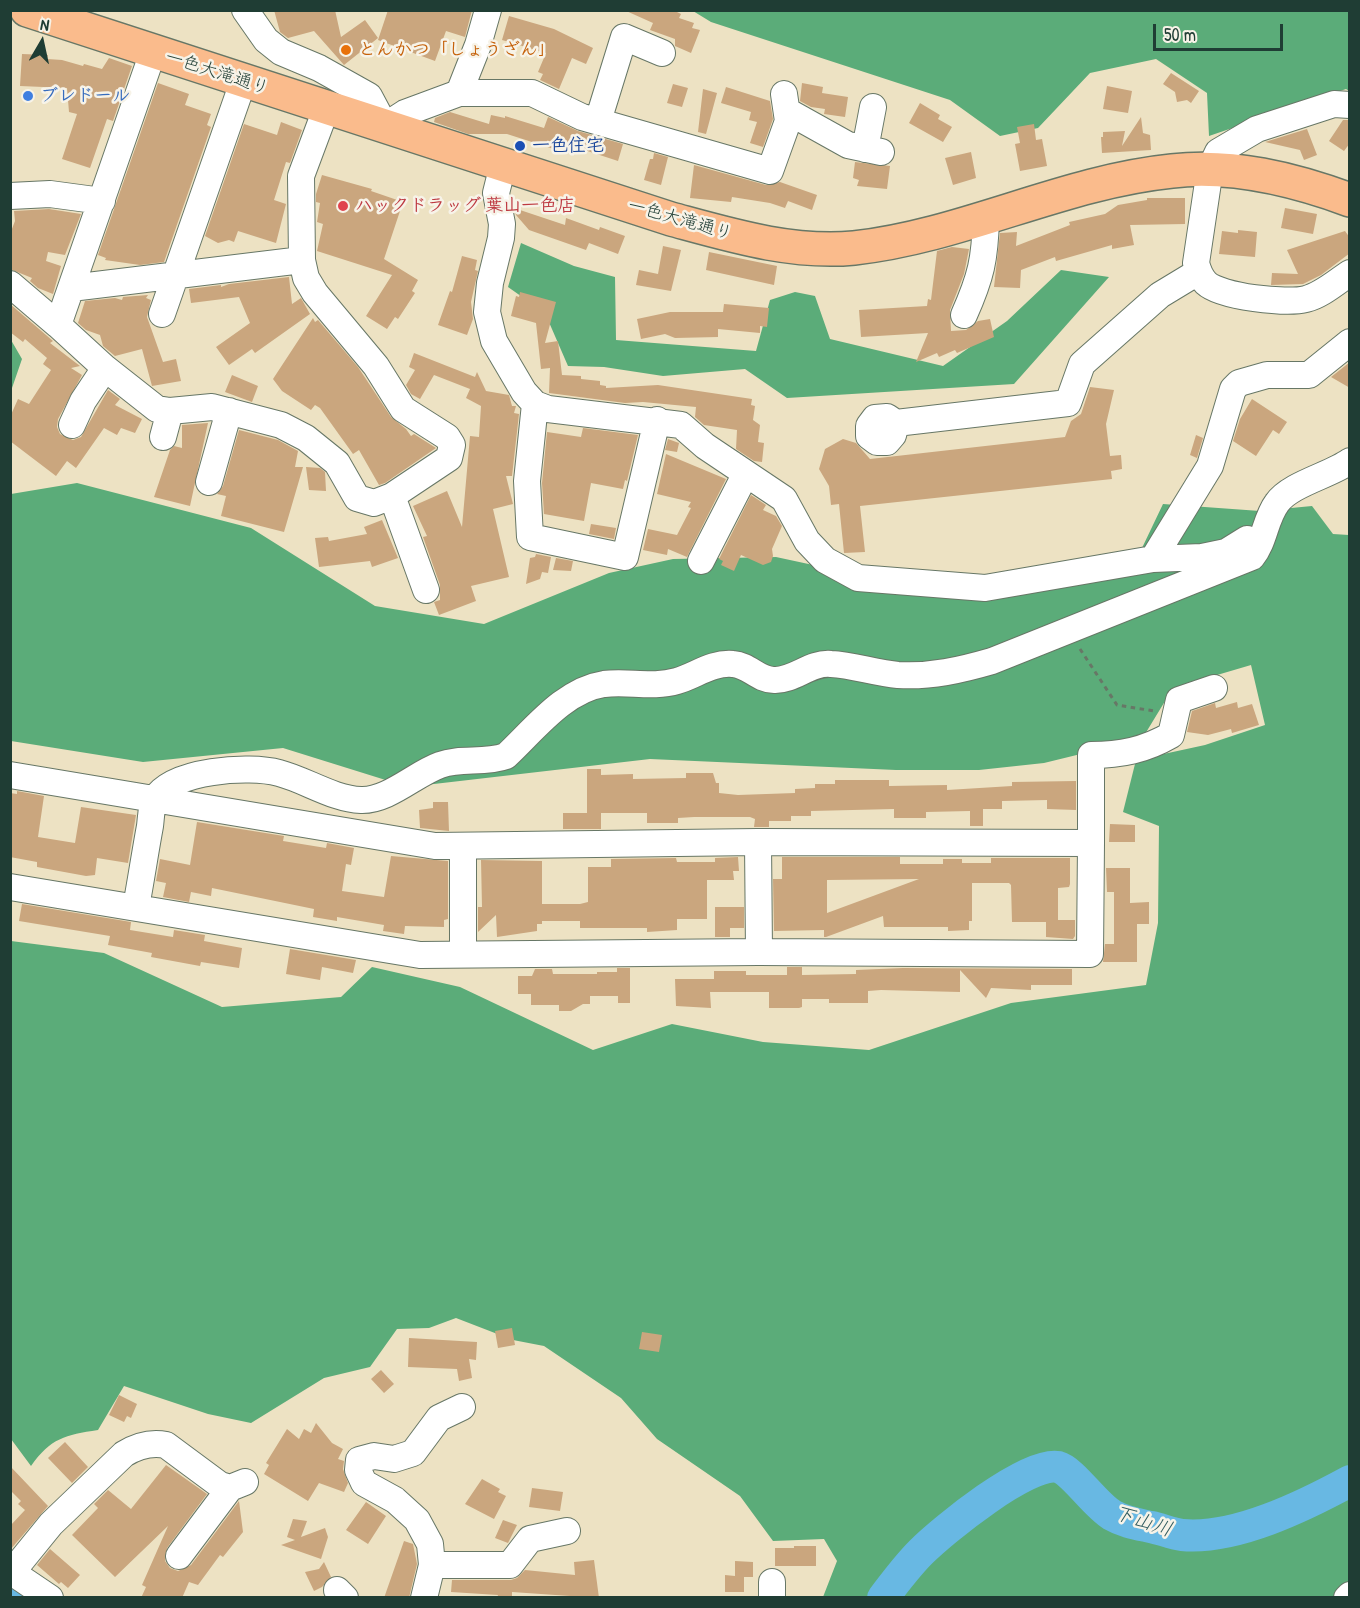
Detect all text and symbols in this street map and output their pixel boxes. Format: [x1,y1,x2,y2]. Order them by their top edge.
north arrow [12,12,72,72]
scale bar [1156,12,1286,50]
text: N [39,13,51,36]
text: 50 m [1164,22,1196,47]
place label: とんかつ「しょうざん」 [358,39,556,61]
marker: とんかつ「しょうざん」 [339,43,353,57]
street label: 一色大滝通り [162,46,272,100]
place label: ブレドール [40,85,130,107]
marker: ブレドール [21,89,35,103]
place label: 一色住宅 [532,135,604,157]
marker: 一色住宅 [513,139,527,153]
place label: ハックドラッグ 葉山一色店 [355,195,575,217]
street label: 一色大滝通り [625,195,735,245]
marker: ハックドラッグ 葉山一色店 [336,199,350,213]
water label: 下山川 [1111,1501,1175,1543]

